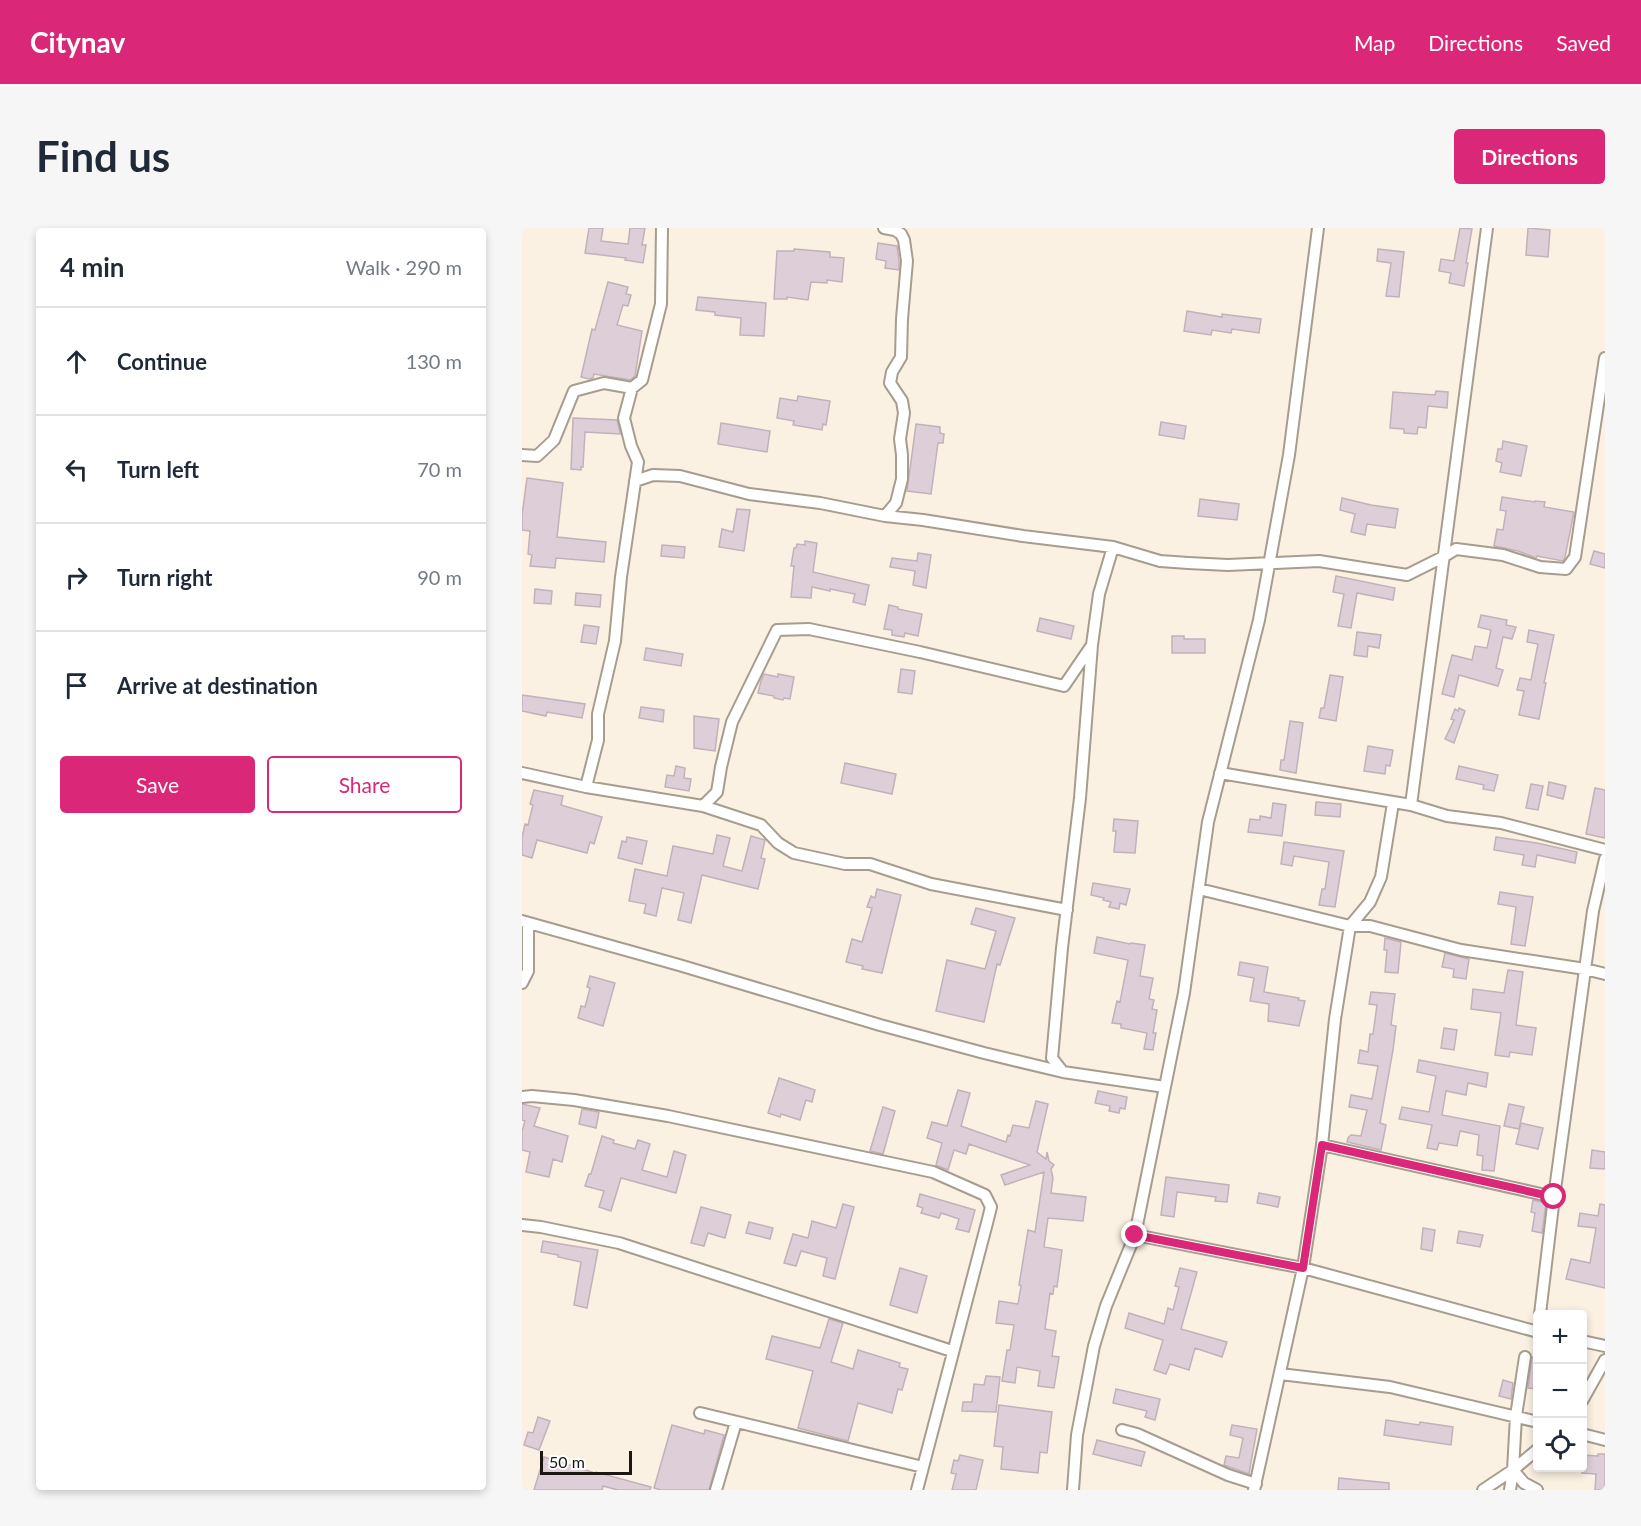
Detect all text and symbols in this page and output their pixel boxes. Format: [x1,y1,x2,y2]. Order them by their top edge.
text: Citynav [30,25,125,59]
text: Map [1354,30,1395,55]
text: Directions [1428,30,1523,55]
text: Saved [1556,30,1611,55]
button: Directions [1454,129,1605,184]
text: Find us [36,131,170,181]
text: 4 min [60,251,124,283]
text: Walk · 290 m [346,255,462,279]
icon: ahead [60,345,93,378]
text: Continue [117,348,207,375]
text: 130 m [406,349,462,373]
icon: left [60,453,93,486]
text: Turn left [117,456,199,483]
text: 70 m [417,457,462,481]
icon: right [60,561,93,594]
text: Turn right [117,564,212,591]
text: 90 m [417,565,462,589]
icon: arrive [60,669,93,702]
text: Arrive at destination [117,672,318,699]
button: Save [60,756,255,813]
button: Share [267,756,462,813]
route start [1540,1183,1566,1209]
route end [1121,1221,1147,1247]
map controls [1533,1310,1587,1472]
button: + [1533,1310,1587,1364]
button: − [1533,1364,1587,1418]
button: locate [1533,1418,1587,1472]
scale bar [540,1448,632,1476]
text: 50 m [549,1452,585,1471]

